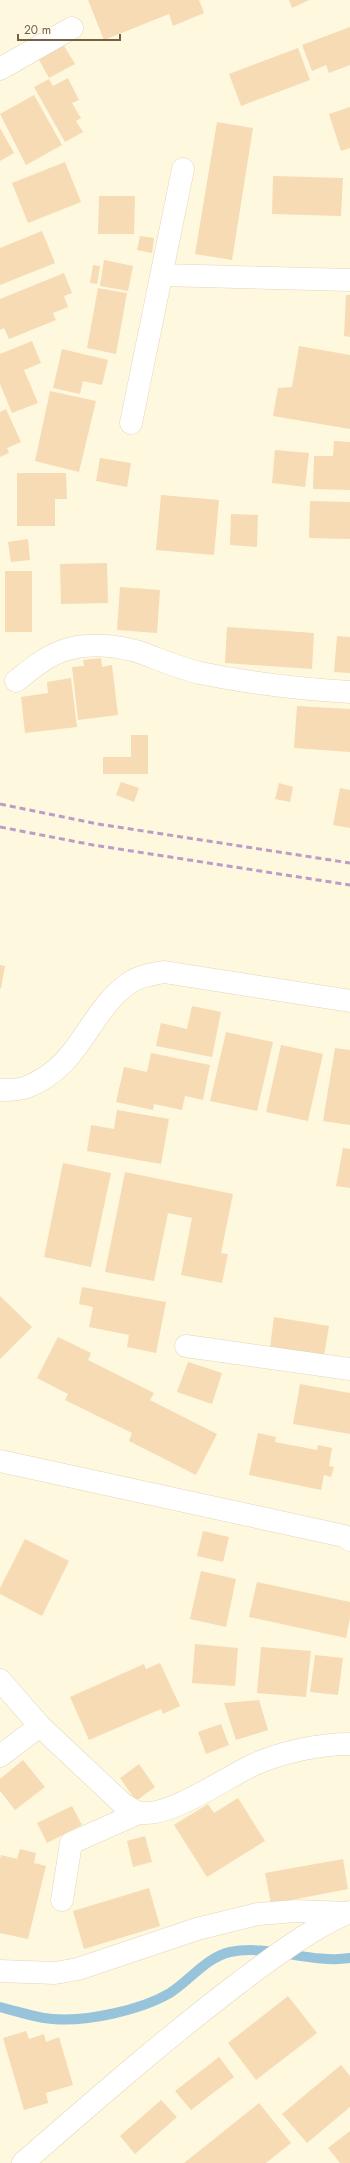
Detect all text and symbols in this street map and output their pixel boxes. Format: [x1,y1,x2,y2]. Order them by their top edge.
scale bar [18,16,120,42]
text: 20 m [24,21,51,39]

